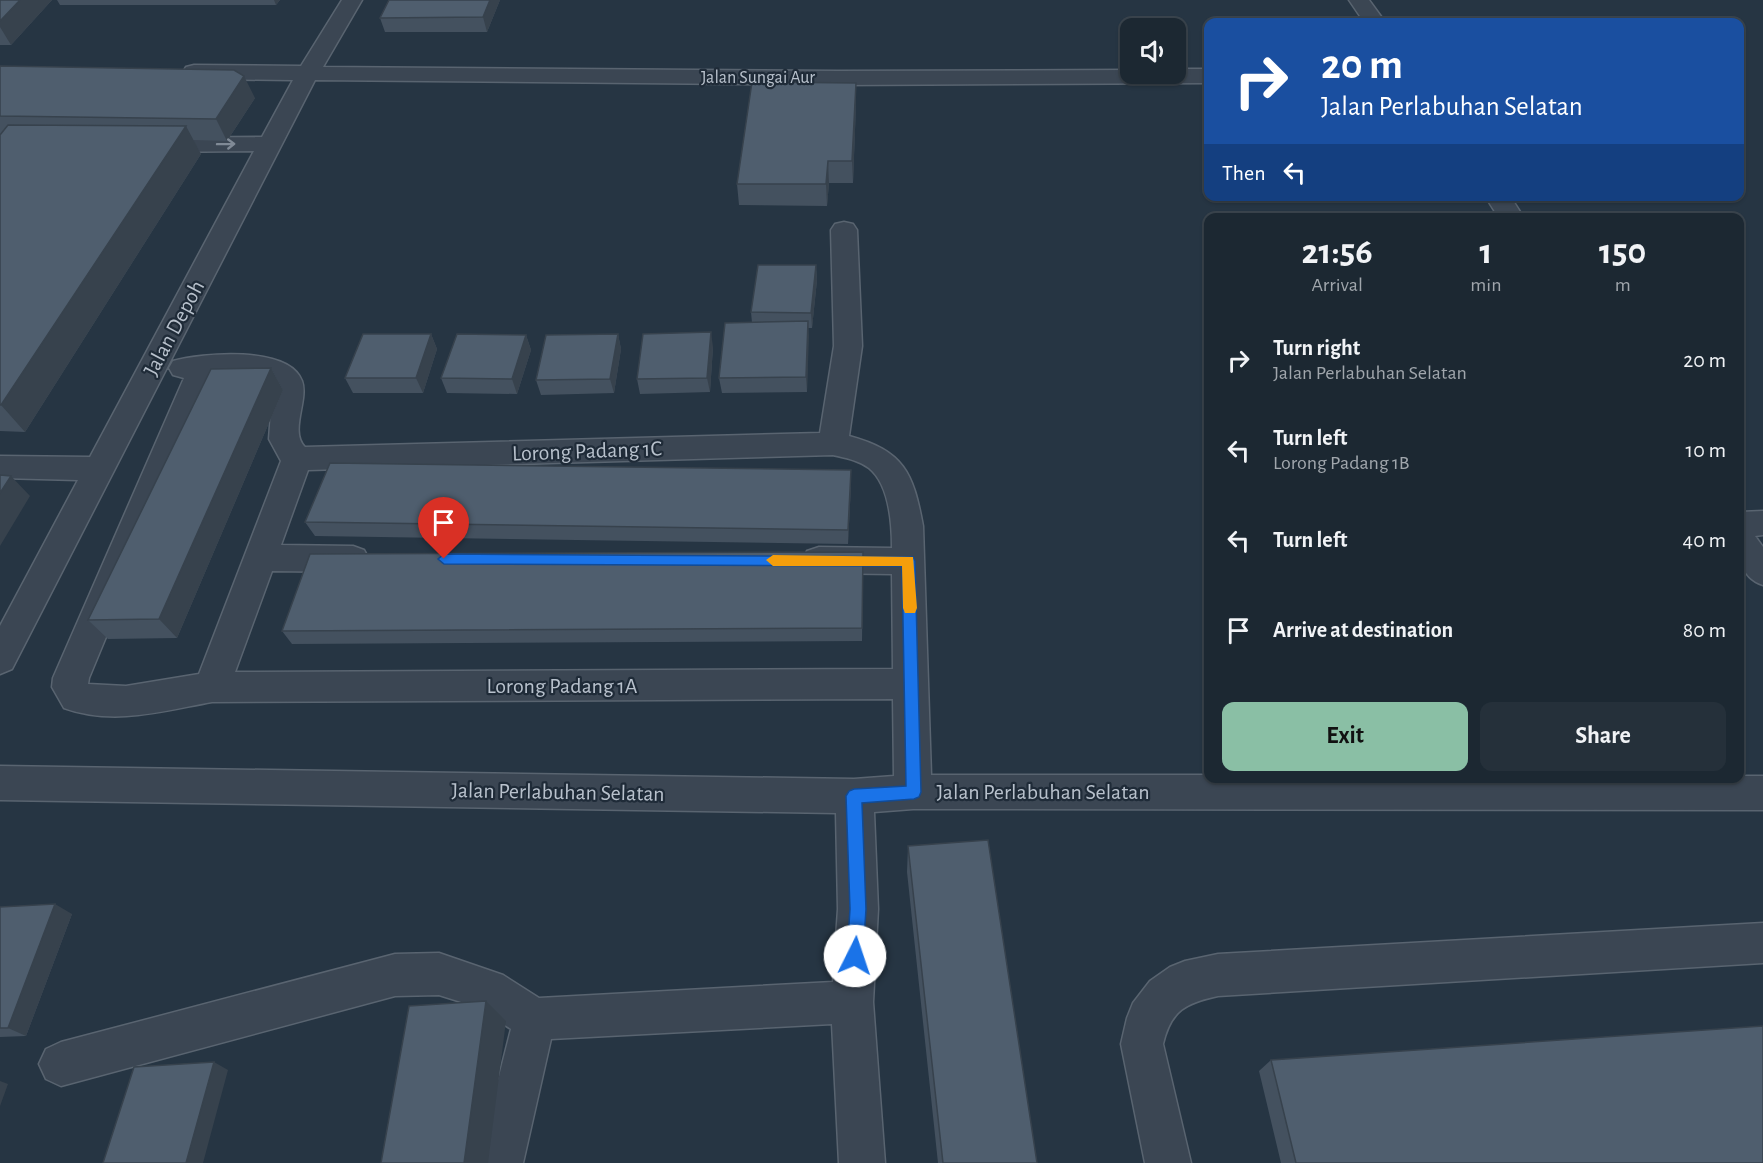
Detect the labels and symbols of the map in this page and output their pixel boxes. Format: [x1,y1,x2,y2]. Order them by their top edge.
street label: Jalan Sungai Aur [701,69,815,87]
one-way arrow [216,139,236,150]
street label: Jalan Depoh [140,277,208,379]
street label: Lorong Padang 1C [512,437,662,465]
pin [418,497,469,559]
street label: Lorong Padang 1A [486,675,638,697]
street label: Jalan Perlabuhan Selatan [451,779,665,805]
street label: Jalan Perlabuhan Selatan [936,781,1150,803]
position arrow [823,924,887,988]

